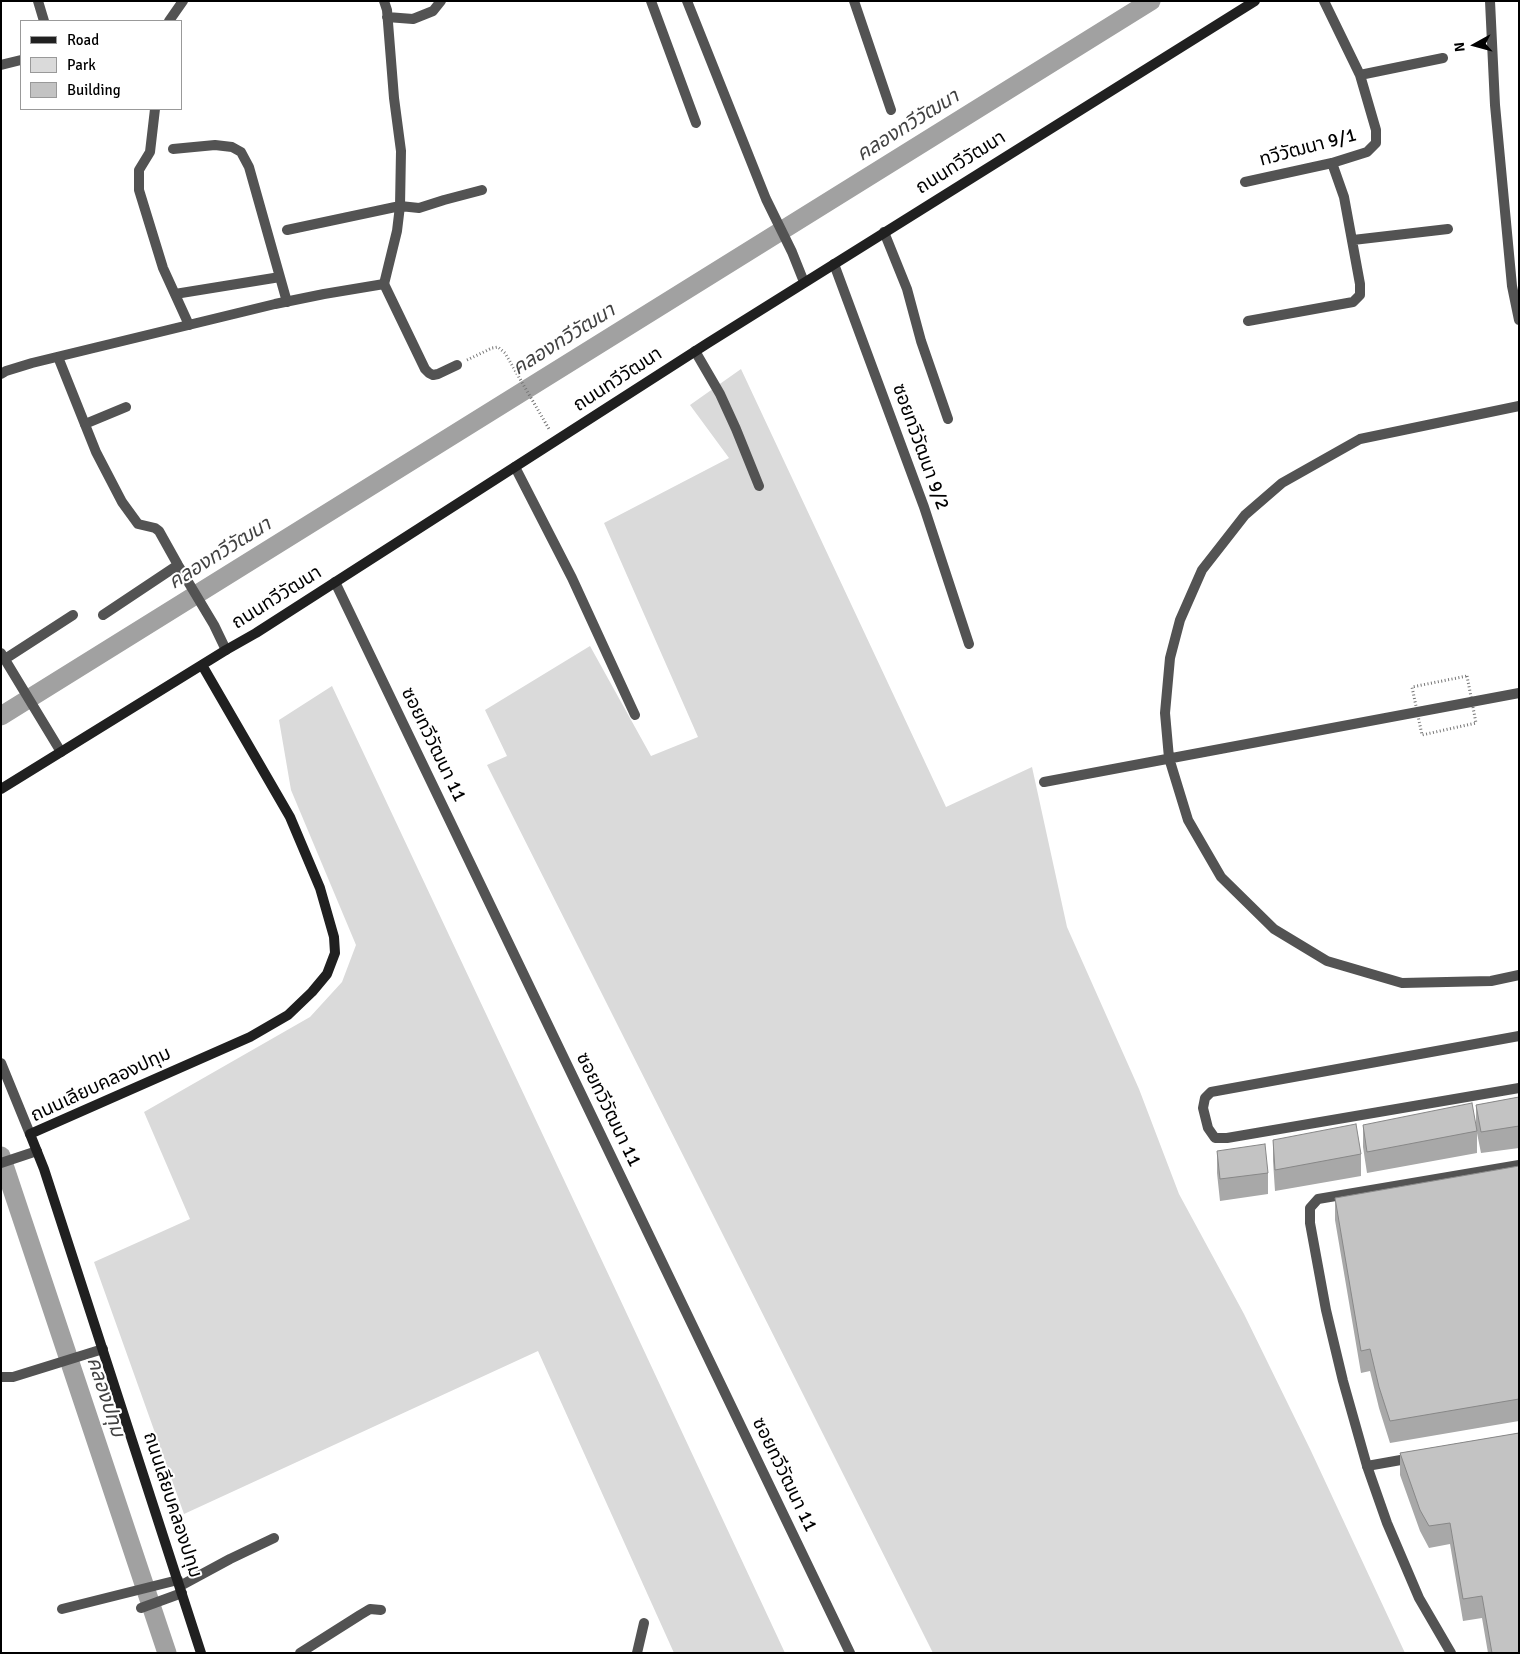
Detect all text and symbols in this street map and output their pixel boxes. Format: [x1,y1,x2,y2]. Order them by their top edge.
legend [20,20,182,110]
north arrow [1450,20,1500,70]
text: Road [67,31,99,49]
text: N [1451,41,1469,53]
text: Park [67,56,96,74]
text: Building [67,81,121,99]
water label: คลองทวีวัฒนา [852,85,964,167]
street label: ทวีวัฒนา 9/1 [1257,124,1359,172]
street label: ถนนทวีวัฒนา [912,126,1010,200]
water label: คลองทวีวัฒนา [508,299,620,381]
street label: ถนนทวีวัฒนา [569,343,667,417]
street label: ซอยทวีวัฒนา 9/2 [887,381,953,513]
water label: คลองทวีวัฒนา [164,513,276,595]
street label: ถนนทวีวัฒนา [228,561,326,635]
street label: ซอยทวีวัฒนา 11 [396,684,470,806]
street label: ถนนเลียบคลองปทุม [27,1043,175,1127]
street label: ซอยทวีวัฒนา 11 [571,1049,645,1171]
water label: คลองปทุม [81,1354,129,1440]
street label: ซอยทวีวัฒนา 11 [747,1414,821,1536]
street label: ถนนเลียบคลองปทุม [138,1429,206,1581]

